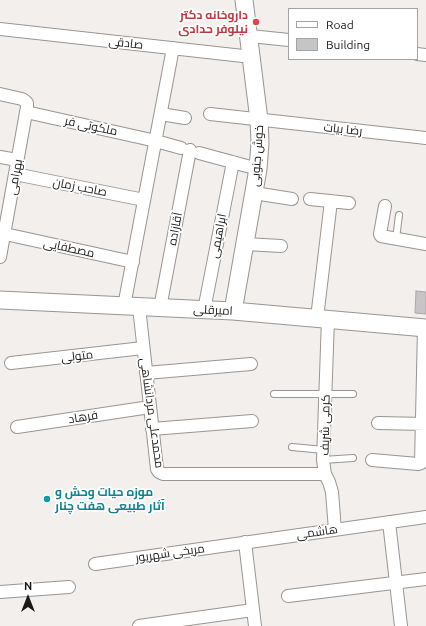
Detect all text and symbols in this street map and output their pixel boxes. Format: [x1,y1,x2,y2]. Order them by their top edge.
place label: داروخانه دکتر نیلوفر حدادی [178,8,248,36]
legend [288,8,418,60]
marker: داروخانه دکتر نیلوفر حدادی [251,17,261,27]
text: Road [326,18,354,31]
street label: صادقی [108,34,144,52]
text: Building [326,38,370,51]
street label: ملکوتی فر [63,113,119,139]
street label: رضا بیات [323,120,363,138]
street label: خوش جنوبی [248,125,266,187]
street label: بهرامی [5,158,25,196]
street label: صاحب زمان [52,175,108,199]
street label: آقازاده [165,211,185,247]
street label: ابراهیمی [207,213,229,259]
street label: مصطفایی [42,236,96,260]
street label: امیرقلی [193,302,233,318]
street label: متولی [60,347,94,365]
street label: محمدعلی مردانشاهی [137,357,167,469]
street label: کرمی شریف [317,394,333,456]
street label: فرهاد [67,408,99,426]
place label: موزه حیات وحش و آثار طبیعی هفت چنار [55,485,165,513]
marker: موزه حیات وحش و آثار طبیعی هفت چنار [42,494,52,504]
street label: هاشمی [295,522,339,542]
street label: مریخی شهریور [134,541,206,565]
north arrow [8,578,48,618]
text: N [24,580,32,592]

